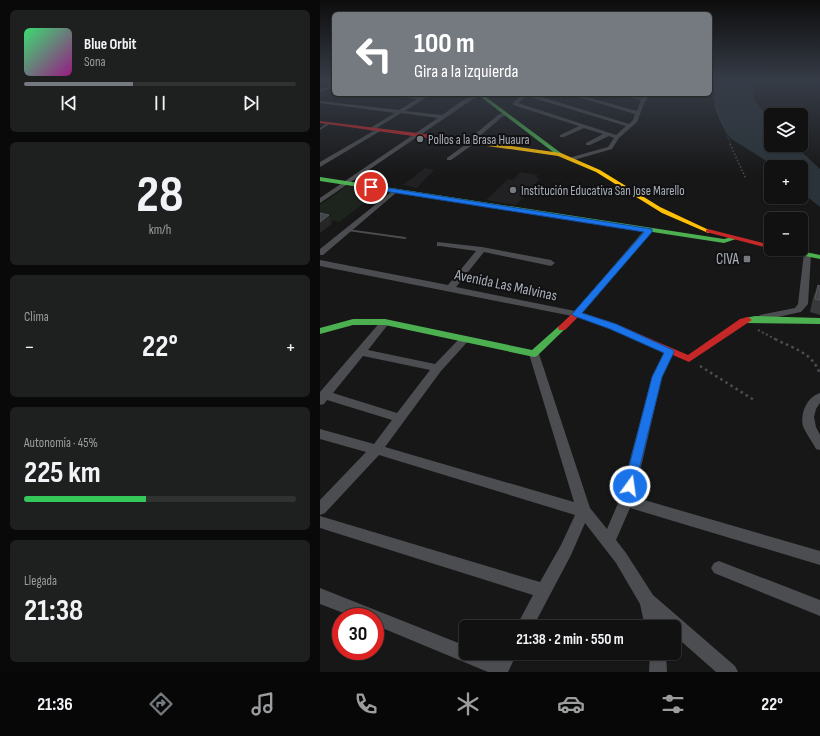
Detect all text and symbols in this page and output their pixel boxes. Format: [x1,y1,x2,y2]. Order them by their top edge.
text: 100 m [414,27,475,60]
icon: left [348,28,400,80]
text: Blue Orbit [84,35,136,54]
text: Sona [84,54,106,70]
text: Gira a la izquierda [414,61,518,82]
icon: previous [58,92,80,114]
icon: pause [149,92,171,114]
icon: next [240,92,262,114]
map controls [764,108,808,256]
button: layers [764,108,808,152]
place label: Pollos a la Brasa Huaura [428,132,529,148]
marker: Pollos a la Brasa Huaura [415,134,425,144]
button: + [764,160,808,204]
text: 28 [136,164,184,227]
pin [354,170,388,204]
icon: arrive [360,176,382,198]
place label: Institución Educativa San Jose Marello [521,183,685,199]
marker: Institución Educativa San Jose Marello [508,185,518,195]
button: − [764,212,808,256]
text: km/h [149,222,171,238]
place label: CIVA [716,250,740,269]
marker: CIVA [742,254,752,264]
street label: Avenida Las Malvinas [452,265,559,306]
text: Clima [24,309,49,325]
text: 22° [142,329,178,365]
text: − [24,334,35,361]
text: + [285,334,296,361]
text: Autonomía · 45% [24,435,98,451]
text: 225 km [24,455,101,491]
position arrow [609,465,651,507]
text: Llegada [24,573,57,589]
text: 21:38 [24,593,83,629]
speed limit sign: 30 [332,608,384,660]
text: 21:38 · 2 min · 550 m [516,630,624,649]
icon: directions [147,690,175,718]
icon: music [249,690,277,718]
icon: phone [352,690,380,718]
icon: climate [454,690,482,718]
icon: car [557,690,585,718]
icon: filters [659,690,687,718]
text: 21:36 [37,694,73,715]
text: 22° [761,694,783,715]

